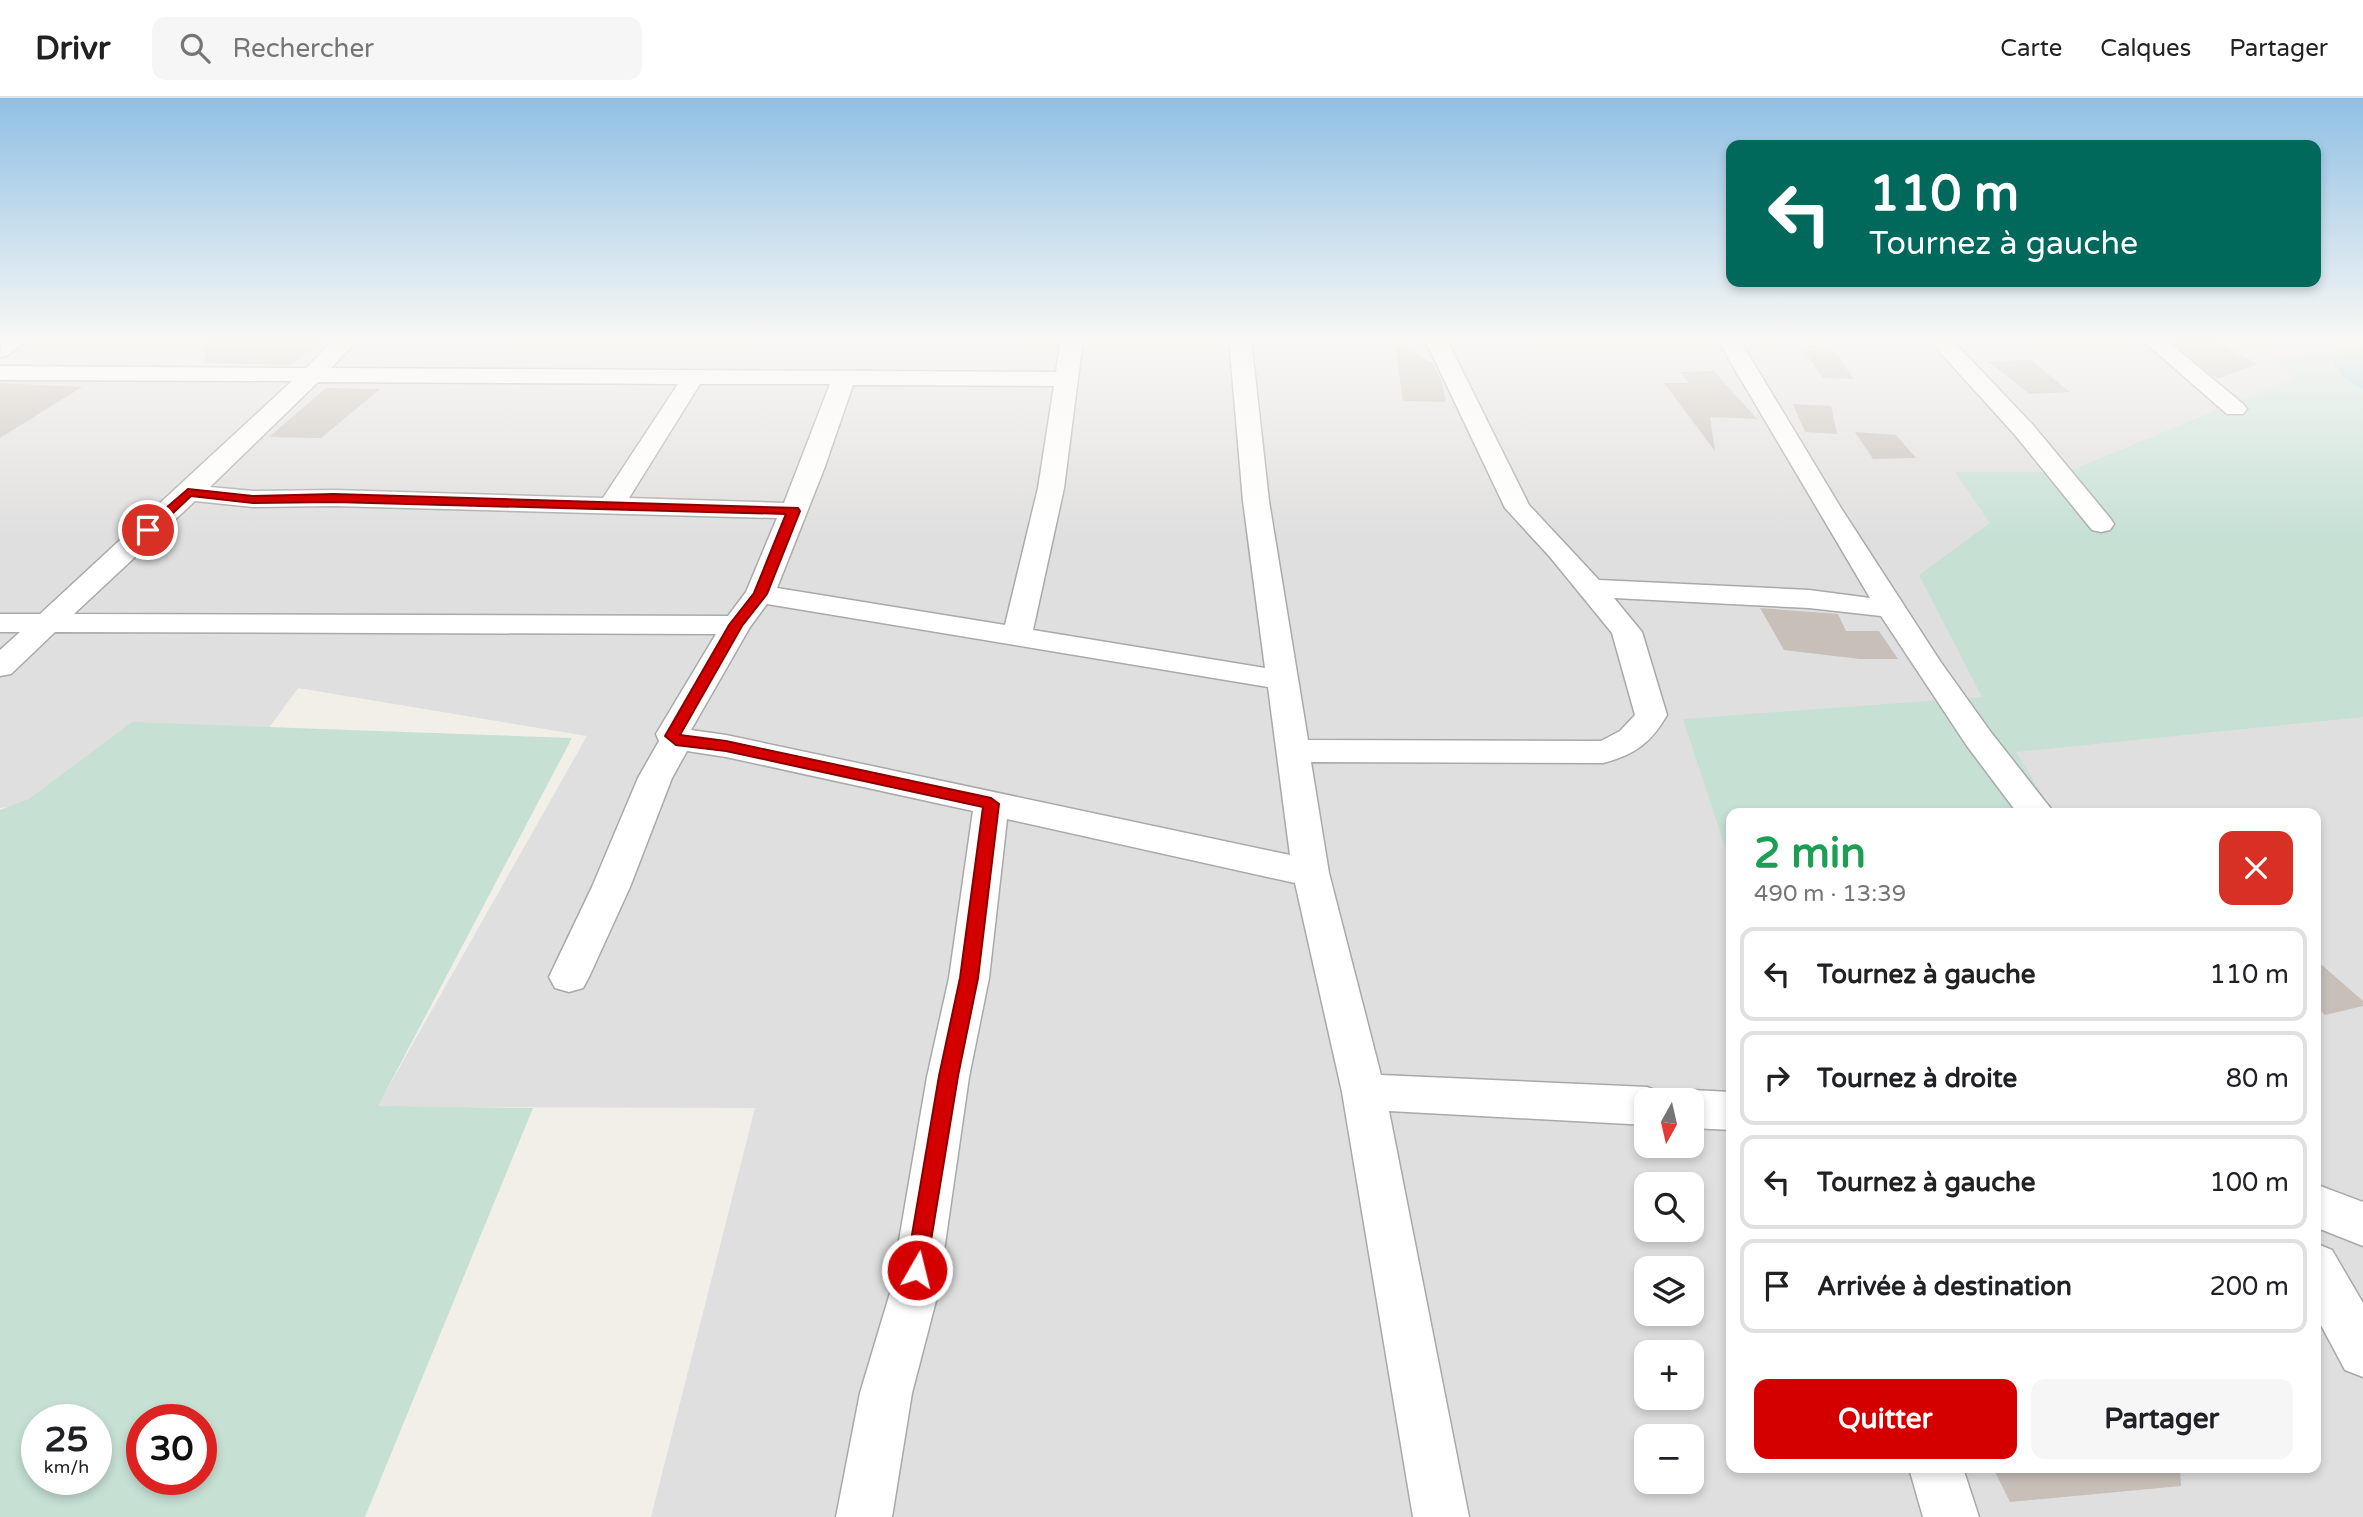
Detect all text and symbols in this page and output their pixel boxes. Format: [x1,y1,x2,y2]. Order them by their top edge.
search box [152,17,642,80]
text: Drivr [35,29,110,68]
icon: search [176,29,214,67]
text: Rechercher [232,33,374,64]
text: Carte [2000,34,2062,63]
text: Calques [2100,34,2191,63]
text: Partager [2229,34,2328,63]
text: 110 m [1869,165,2019,224]
icon: left [1754,168,1845,259]
text: Tournez à gauche [1869,225,2138,263]
pin [118,500,178,560]
icon: arrive [129,511,167,549]
text: 2 min [1754,828,1866,879]
button: close [2219,831,2293,905]
text: 490 m · 13:39 [1754,880,1906,908]
icon: left [1758,955,1796,993]
text: Tournez à gauche [1817,959,2036,990]
text: 110 m [2209,959,2289,990]
icon: right [1758,1059,1796,1097]
text: Tournez à droite [1817,1063,2017,1094]
text: 80 m [2226,1063,2289,1094]
north arrow [1634,1088,1704,1158]
map controls [1634,1088,1704,1494]
icon: left [1758,1163,1796,1201]
text: Tournez à gauche [1817,1167,2036,1198]
text: 100 m [2209,1167,2289,1198]
button: search [1634,1172,1704,1242]
position arrow [880,1233,954,1307]
button: layers [1634,1256,1704,1326]
icon: arrive [1758,1267,1796,1305]
text: Arrivée à destination [1817,1271,2072,1302]
text: 200 m [2209,1271,2289,1302]
button: + [1634,1340,1704,1410]
button: Quitter [1754,1379,2017,1459]
button: Partager [2031,1379,2293,1459]
speed limit sign: 30 [126,1404,217,1495]
text: 25 [45,1419,88,1461]
button: − [1634,1424,1704,1494]
text: km/h [44,1456,89,1478]

